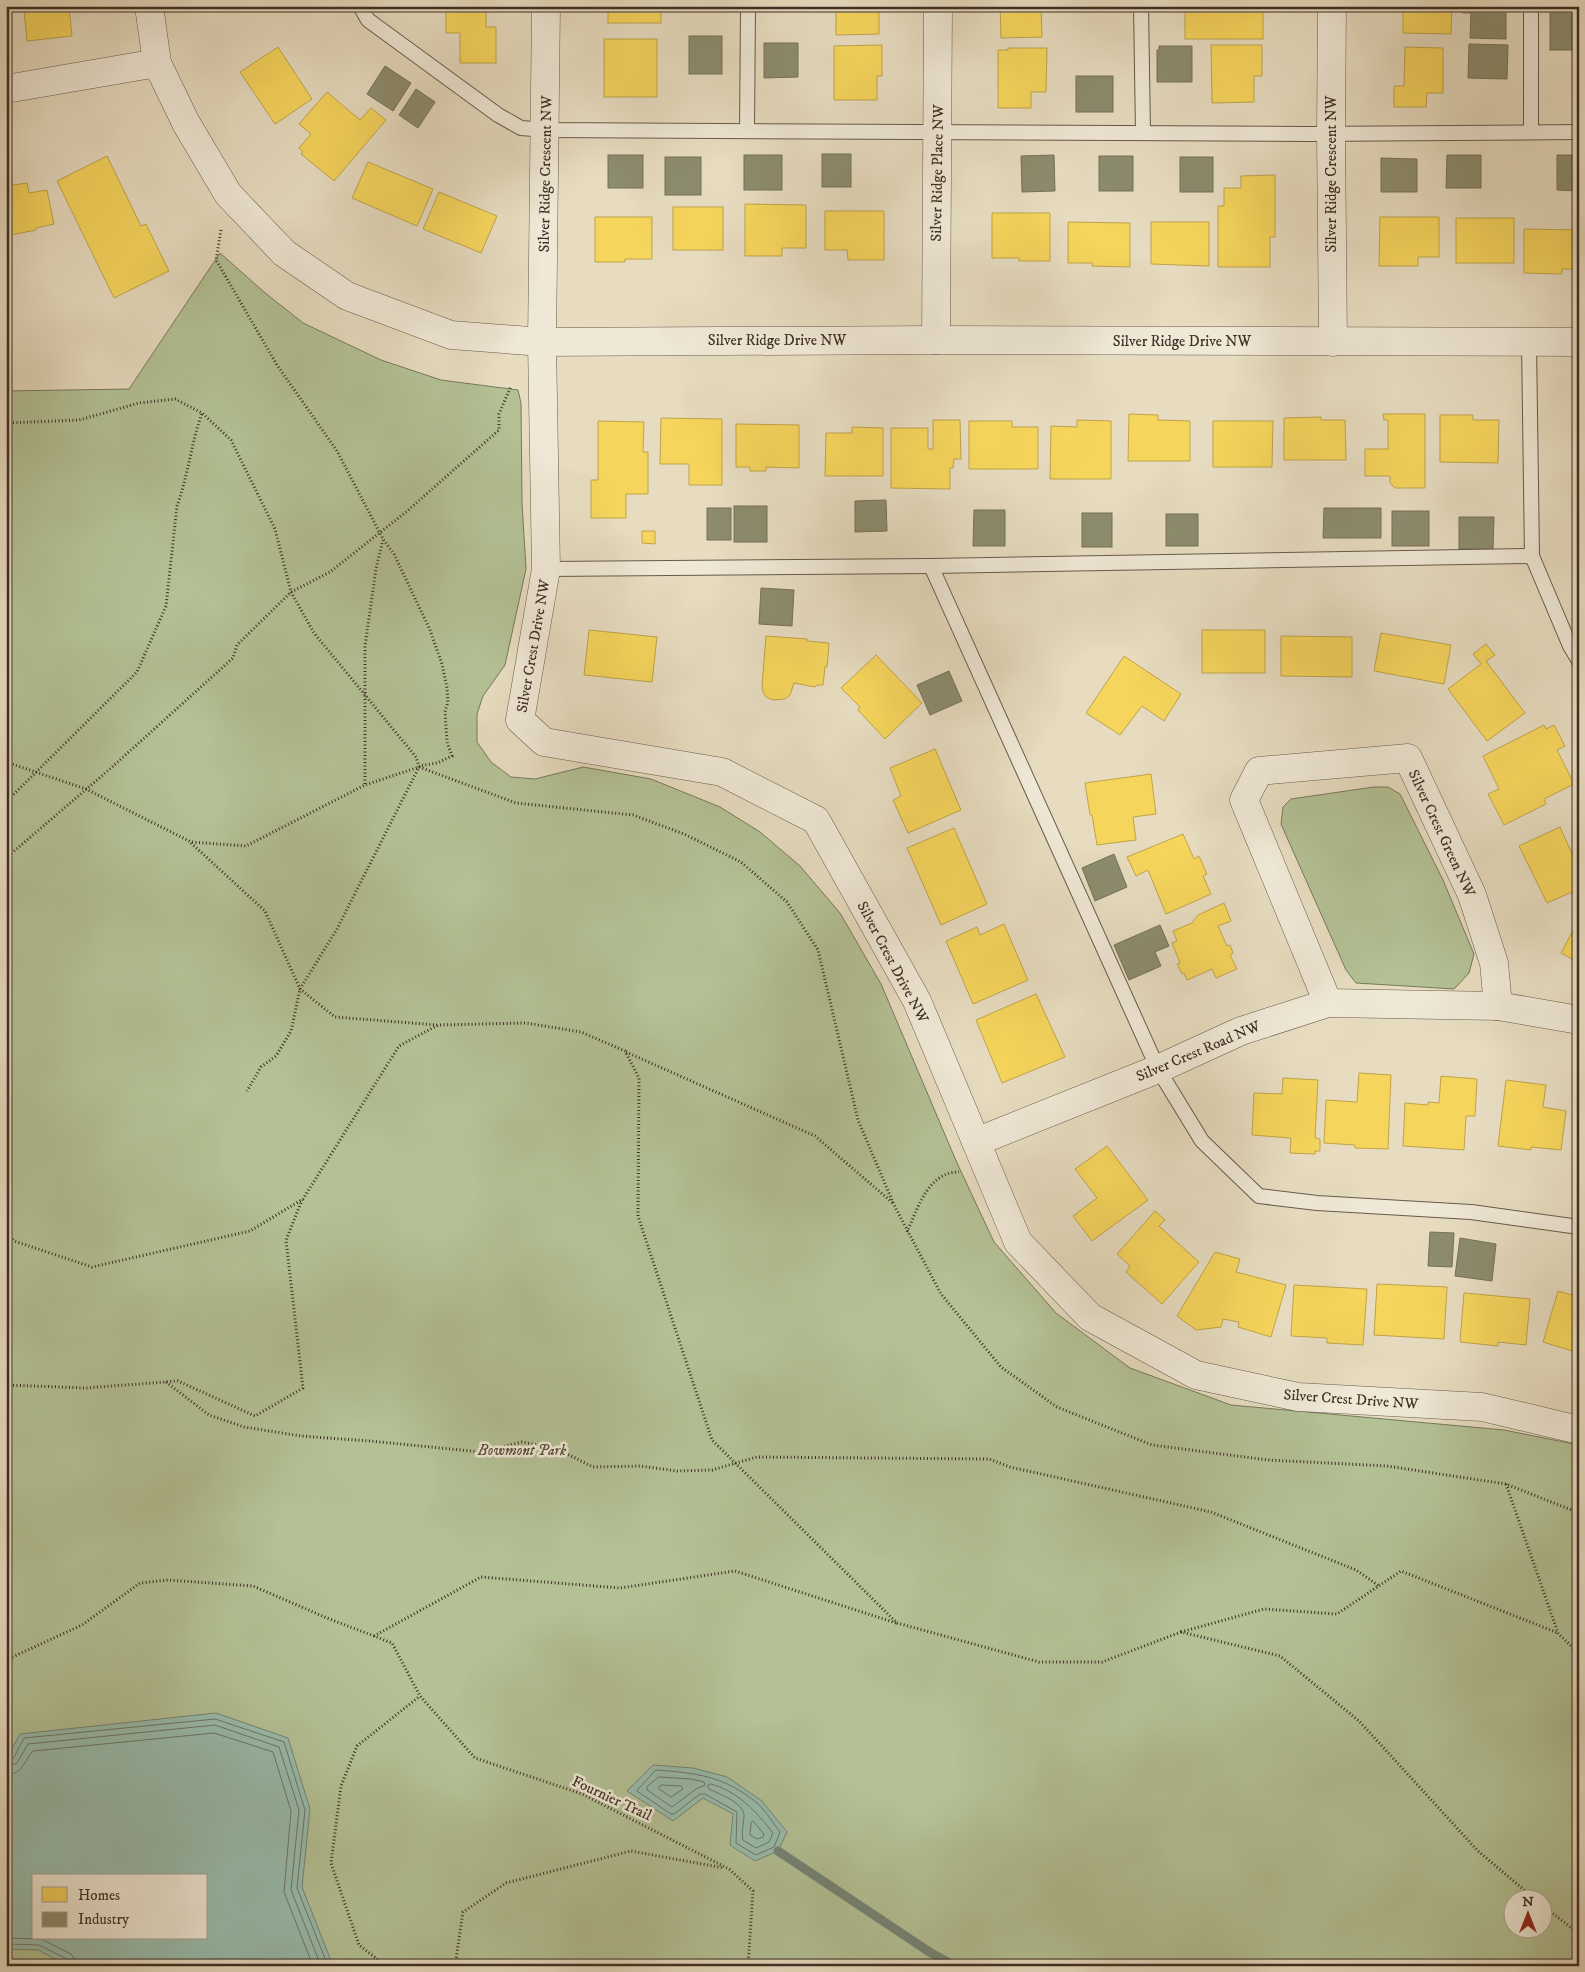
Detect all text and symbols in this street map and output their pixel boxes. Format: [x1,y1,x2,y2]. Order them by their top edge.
street label: Silver Ridge Crescent NW [535,95,556,253]
street label: Silver Ridge Crescent NW [1322,95,1341,252]
street label: Silver Ridge Place NW [927,104,948,242]
street label: Silver Ridge Drive NW [708,331,846,350]
street label: Silver Ridge Drive NW [1113,332,1251,351]
street label: Silver Crest Drive NW [512,578,555,714]
street label: Silver Crest Green NW [1404,767,1479,900]
street label: Silver Crest Drive NW [852,898,933,1027]
street label: Silver Crest Road NW [1133,1017,1263,1086]
street label: Silver Crest Drive NW [1283,1385,1419,1414]
park label: Bowmont Park [477,1441,567,1460]
street label: Fournier Trail [569,1772,655,1825]
legend [32,1874,208,1940]
text: Homes [78,1886,120,1905]
north arrow [1502,1890,1552,1940]
text: N [1522,1893,1534,1911]
text: Industry [78,1910,130,1929]

